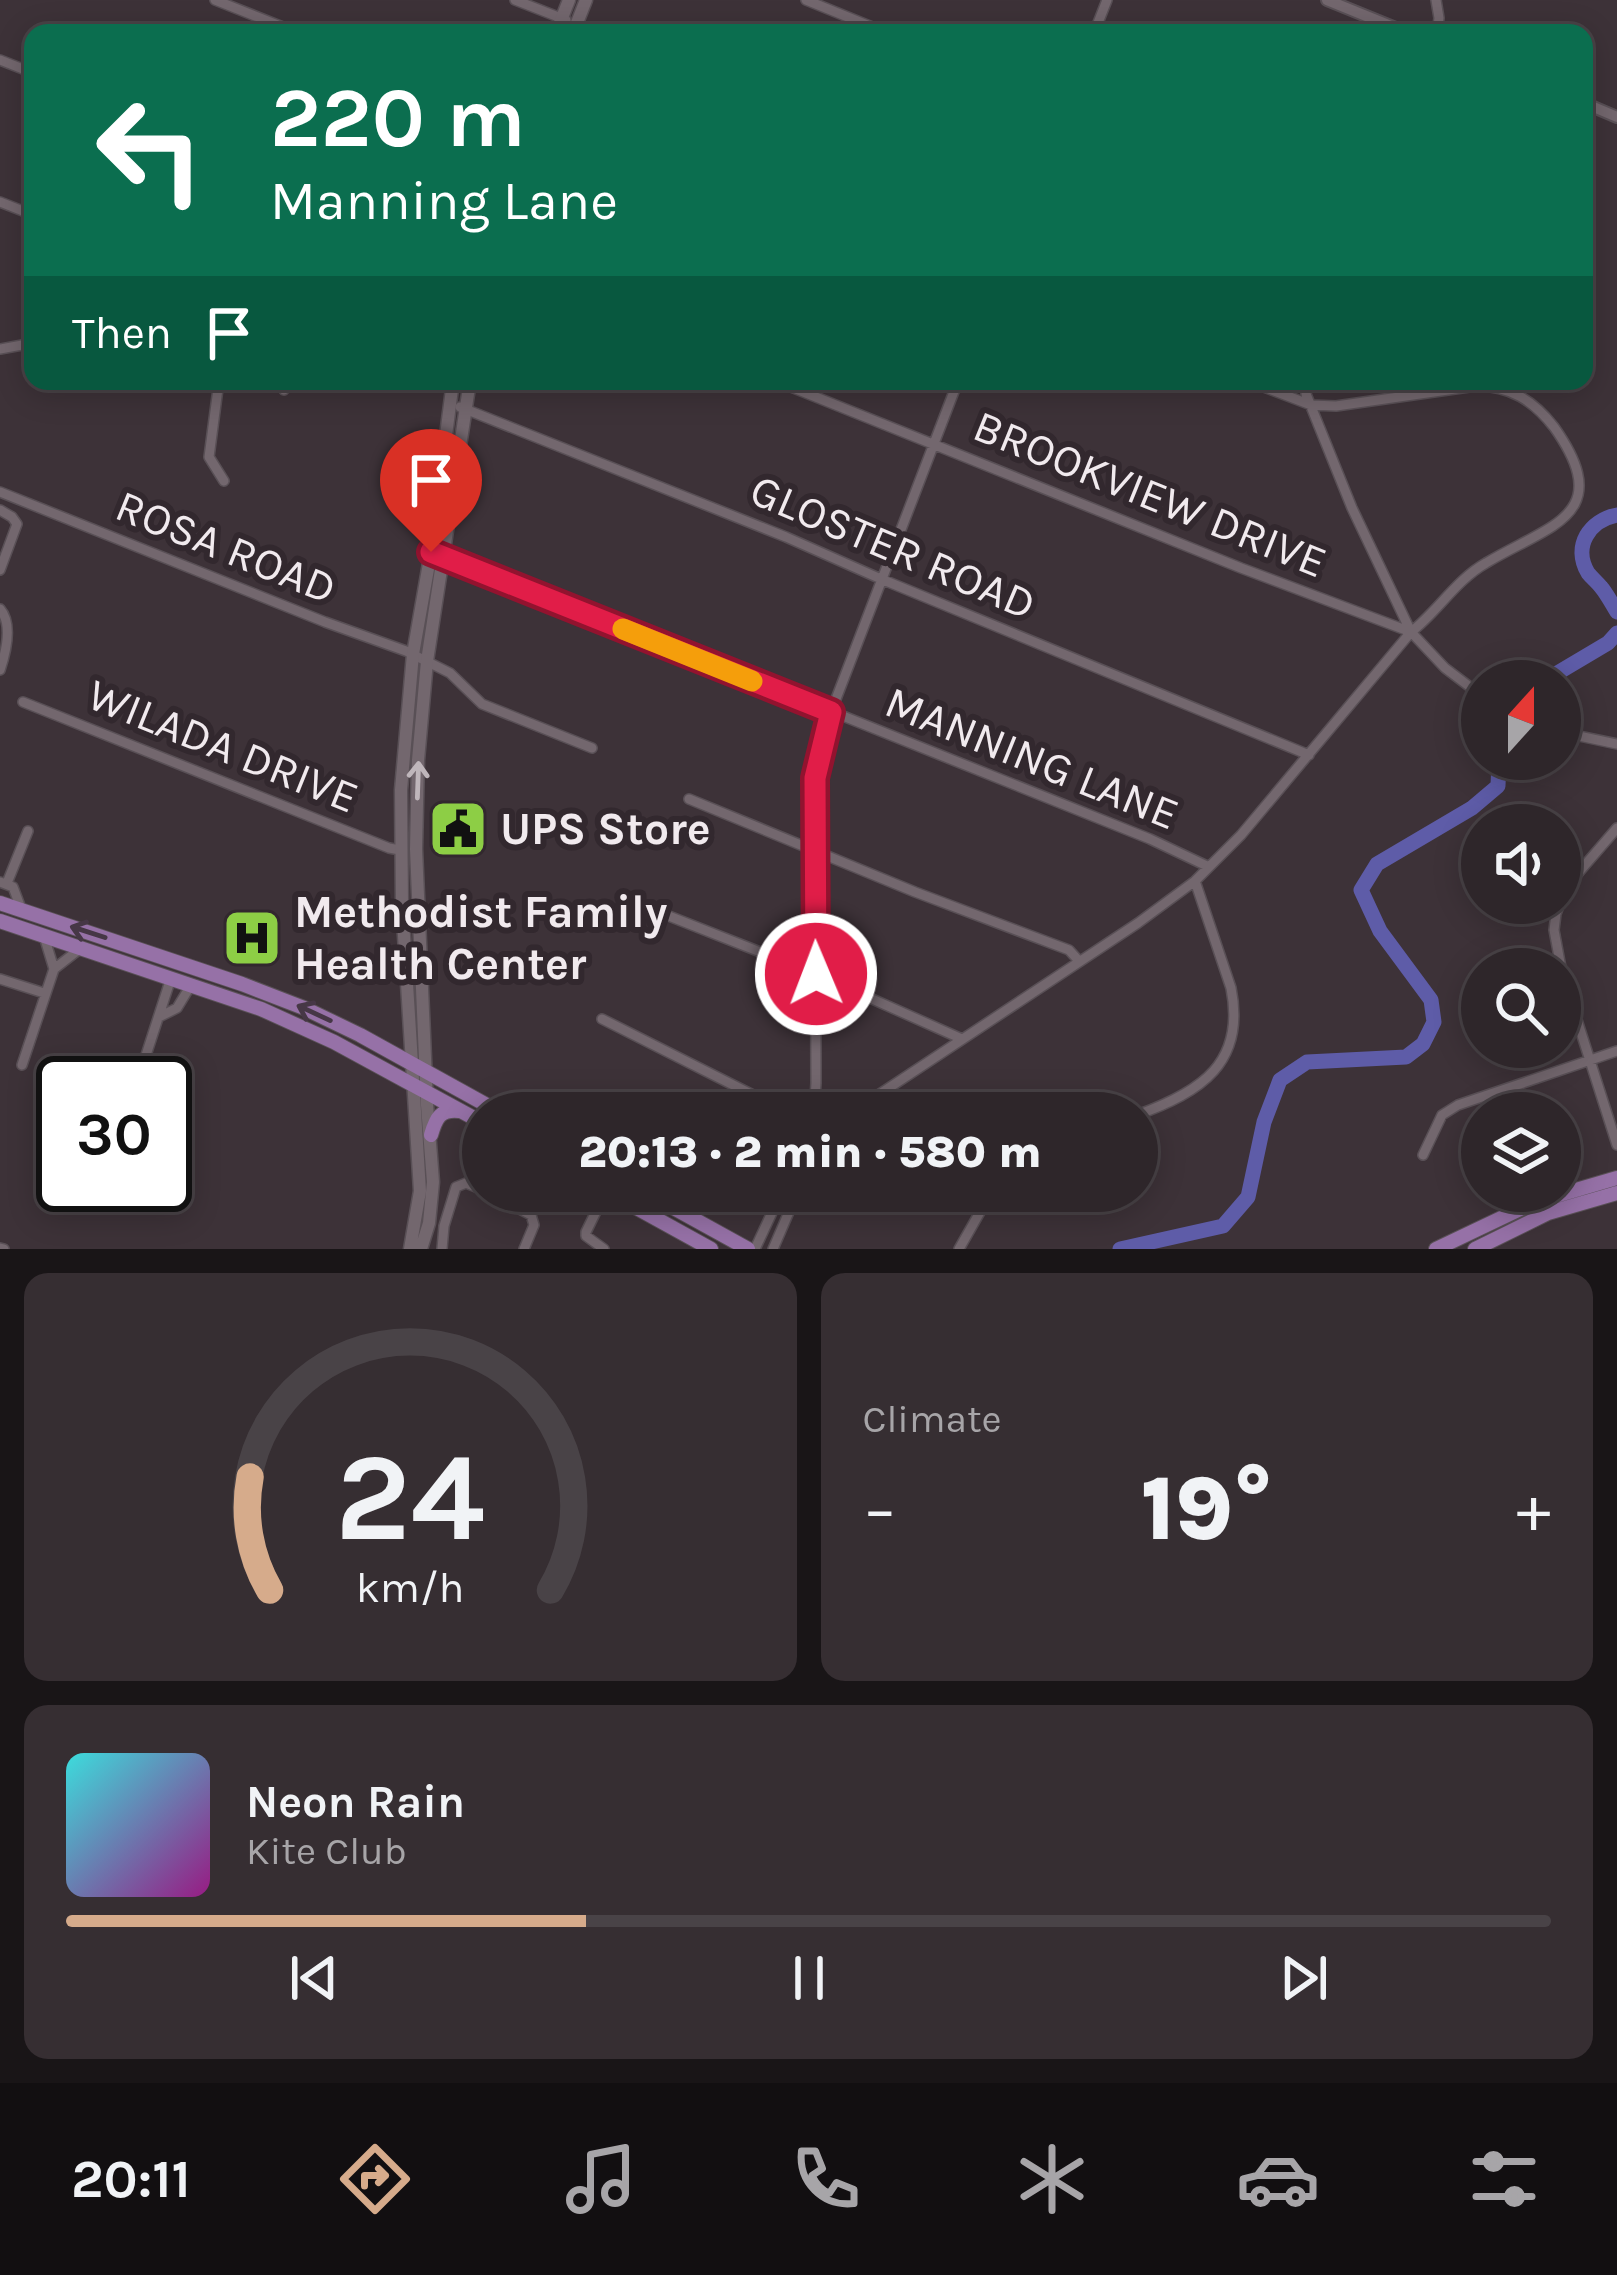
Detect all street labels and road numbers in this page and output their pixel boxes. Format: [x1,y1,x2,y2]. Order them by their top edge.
street label: BROOKVIEW DRIVE [966,400,1334,588]
street label: GLOSTER ROAD [743,464,1043,630]
street label: ROSA ROAD [108,479,344,615]
street label: WILADA DRIVE [80,668,366,824]
street label: MANNING LANE [878,676,1186,840]

